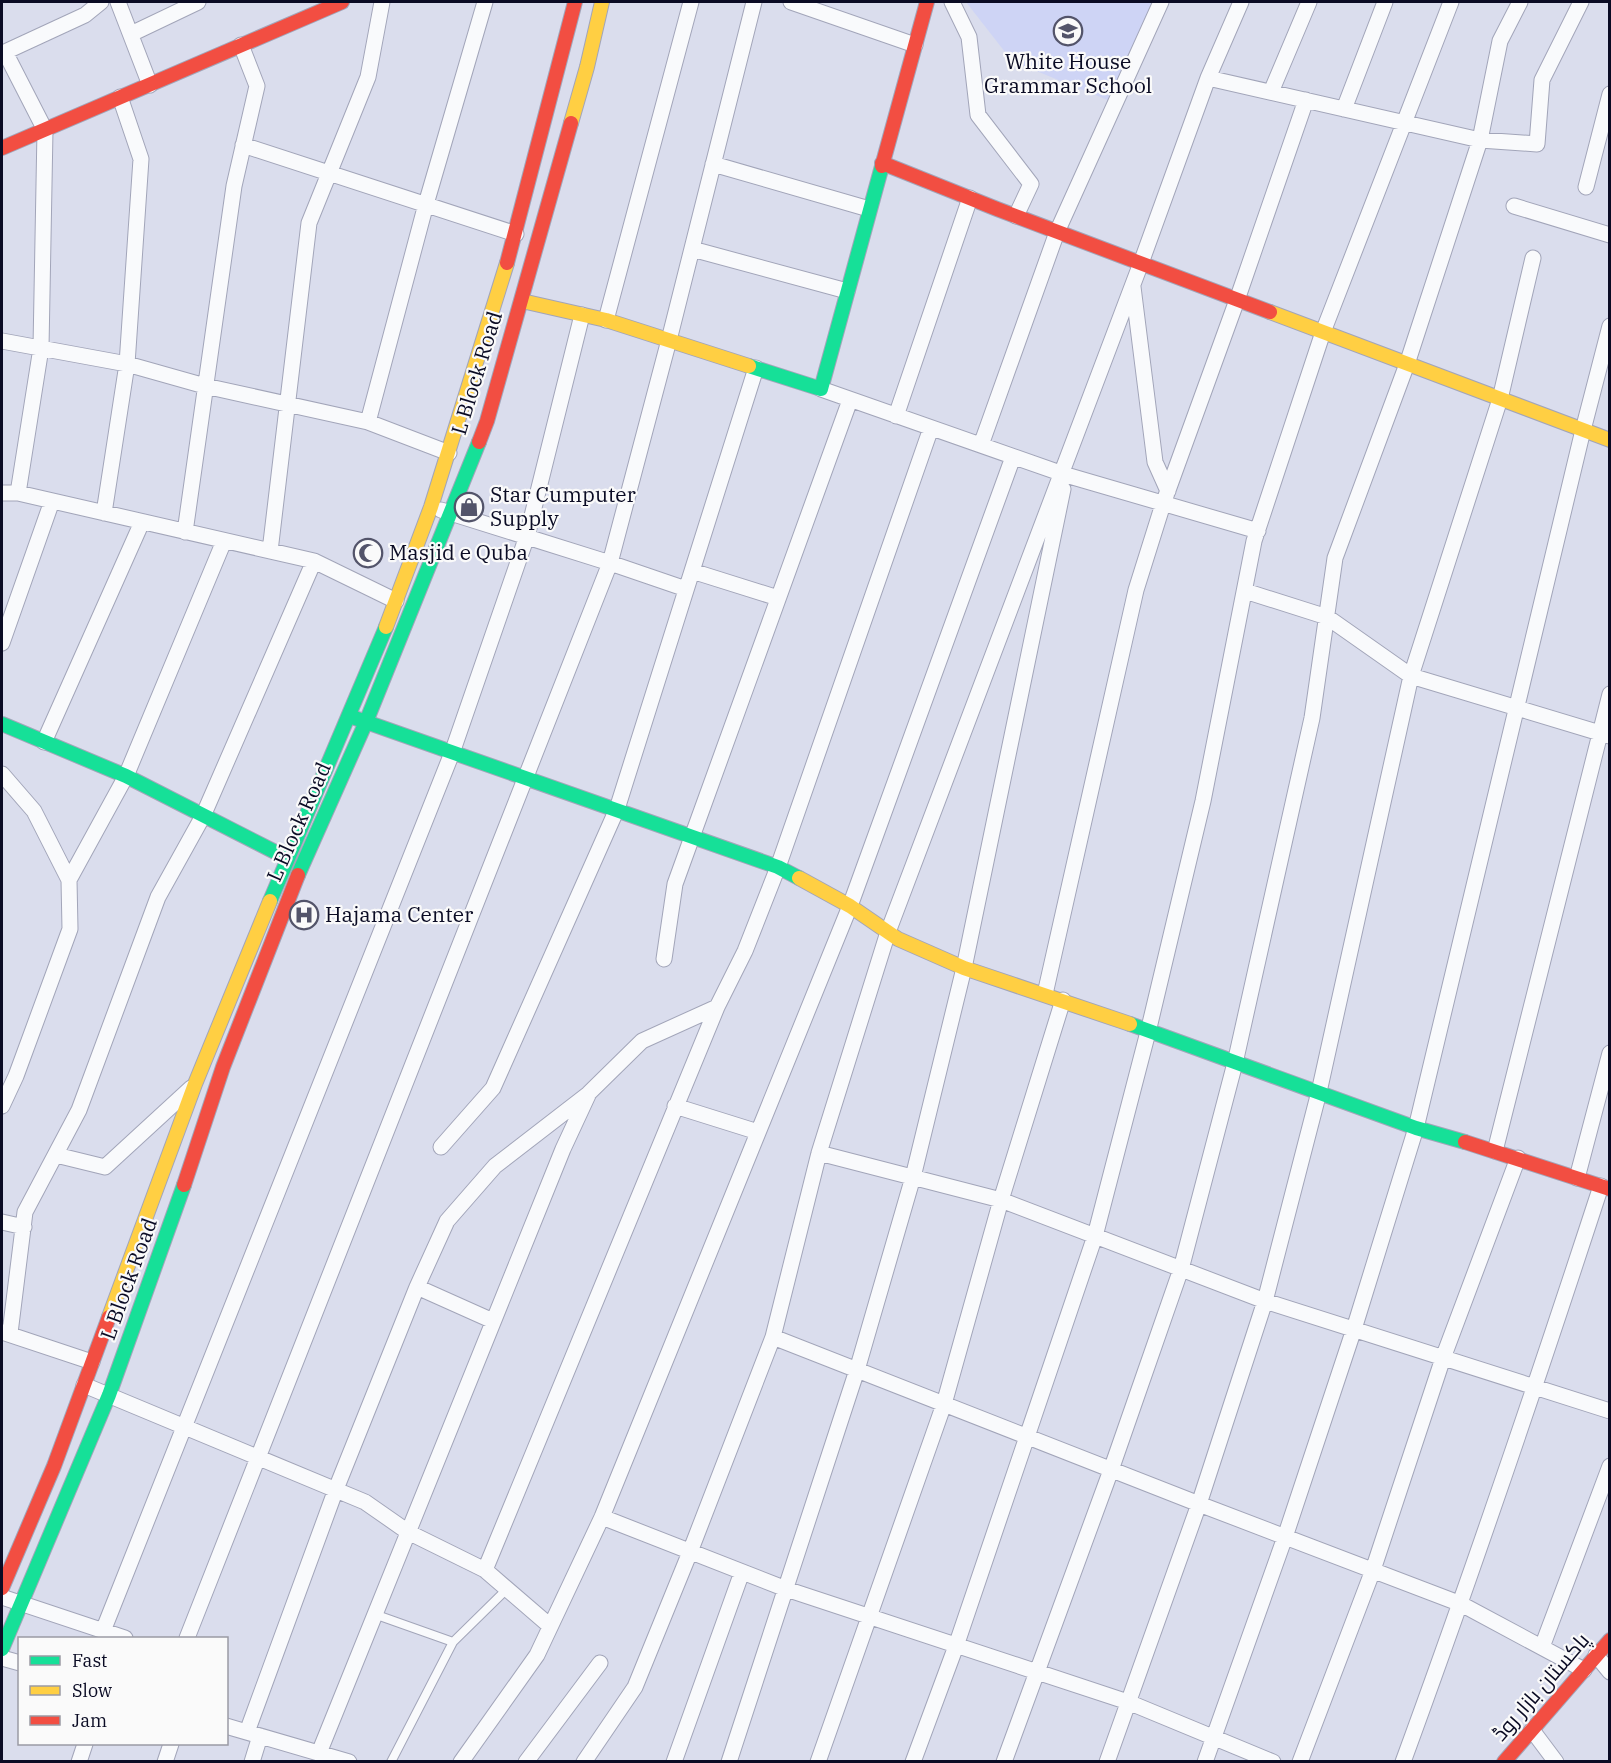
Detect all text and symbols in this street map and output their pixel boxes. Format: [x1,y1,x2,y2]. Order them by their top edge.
school or university icon: White House Grammar School [1052,15,1084,47]
place label: White House Grammar School [984,47,1152,99]
street label: L Block Road [444,307,508,438]
place label: Star Cumputer Supply [490,480,637,532]
shop icon: Star Cumputer Supply [453,491,485,523]
mosque icon: Masjid e Quba [352,537,384,569]
place label: Masjid e Quba [389,538,528,566]
street label: L Block Road [259,757,337,886]
hospital icon: Hajama Center [288,899,320,931]
place label: Hajama Center [325,900,474,928]
street label: L Block Road [93,1214,163,1344]
street label: پاکستان بازار روڈ [1485,1626,1596,1747]
legend [18,1637,228,1745]
text: Fast [72,1649,107,1672]
text: Slow [72,1679,112,1702]
text: Jam [72,1709,107,1732]

